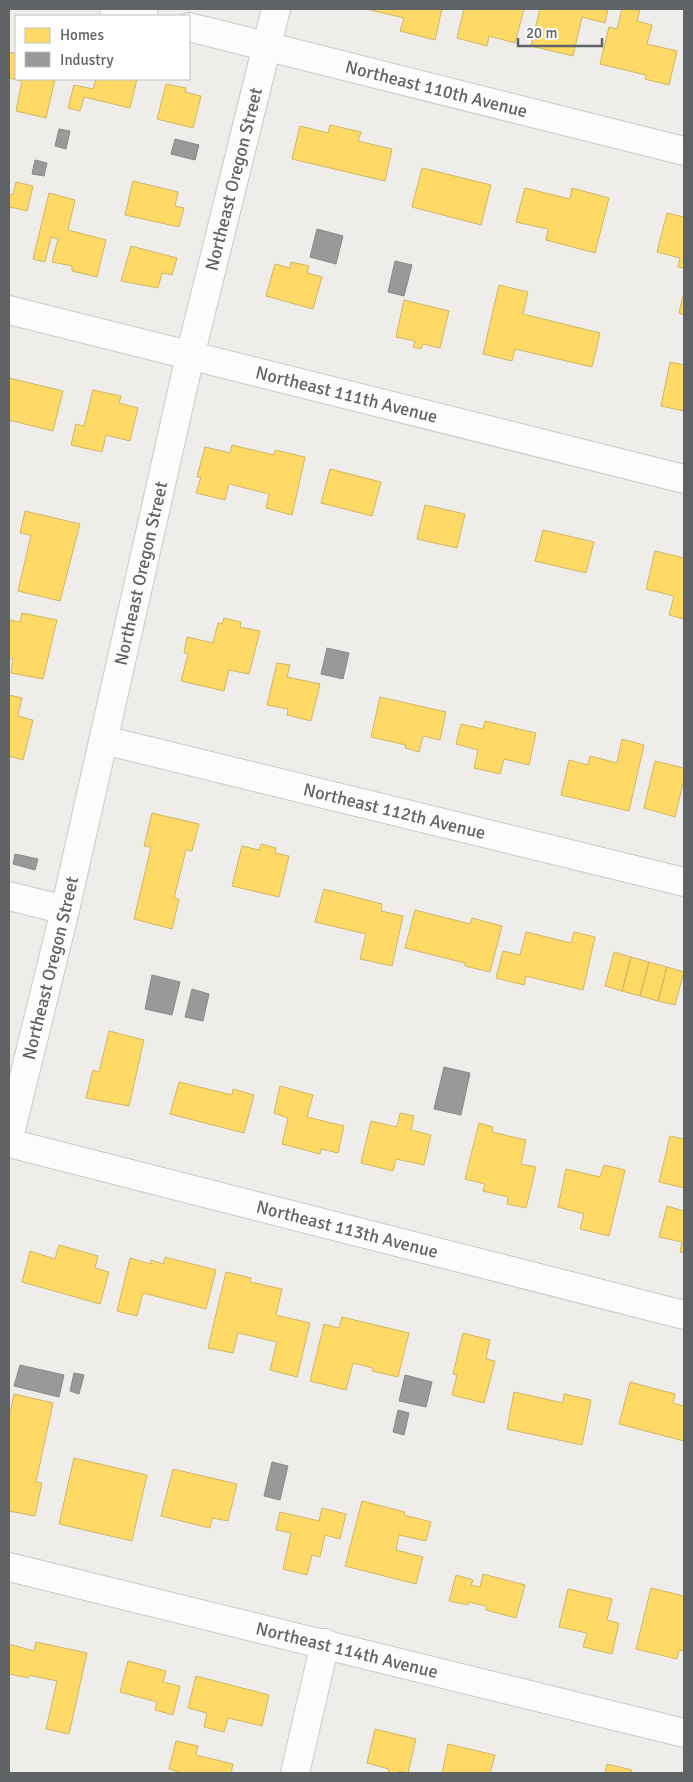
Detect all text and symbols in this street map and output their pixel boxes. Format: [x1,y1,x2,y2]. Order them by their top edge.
legend [15,15,190,80]
scale bar [518,15,602,47]
text: 20 m [526,24,557,42]
text: Homes [60,26,104,44]
text: Industry [60,51,113,69]
street label: Northeast 110th Avenue [343,56,530,122]
street label: Northeast Oregon Street [201,85,267,273]
street label: Northeast 111th Avenue [253,361,440,428]
street label: Northeast Oregon Street [110,479,172,667]
street label: Northeast 112th Avenue [301,778,488,844]
street label: Northeast Oregon Street [18,874,83,1062]
street label: Northeast 113th Avenue [254,1195,440,1263]
street label: Northeast 114th Avenue [254,1617,440,1683]

